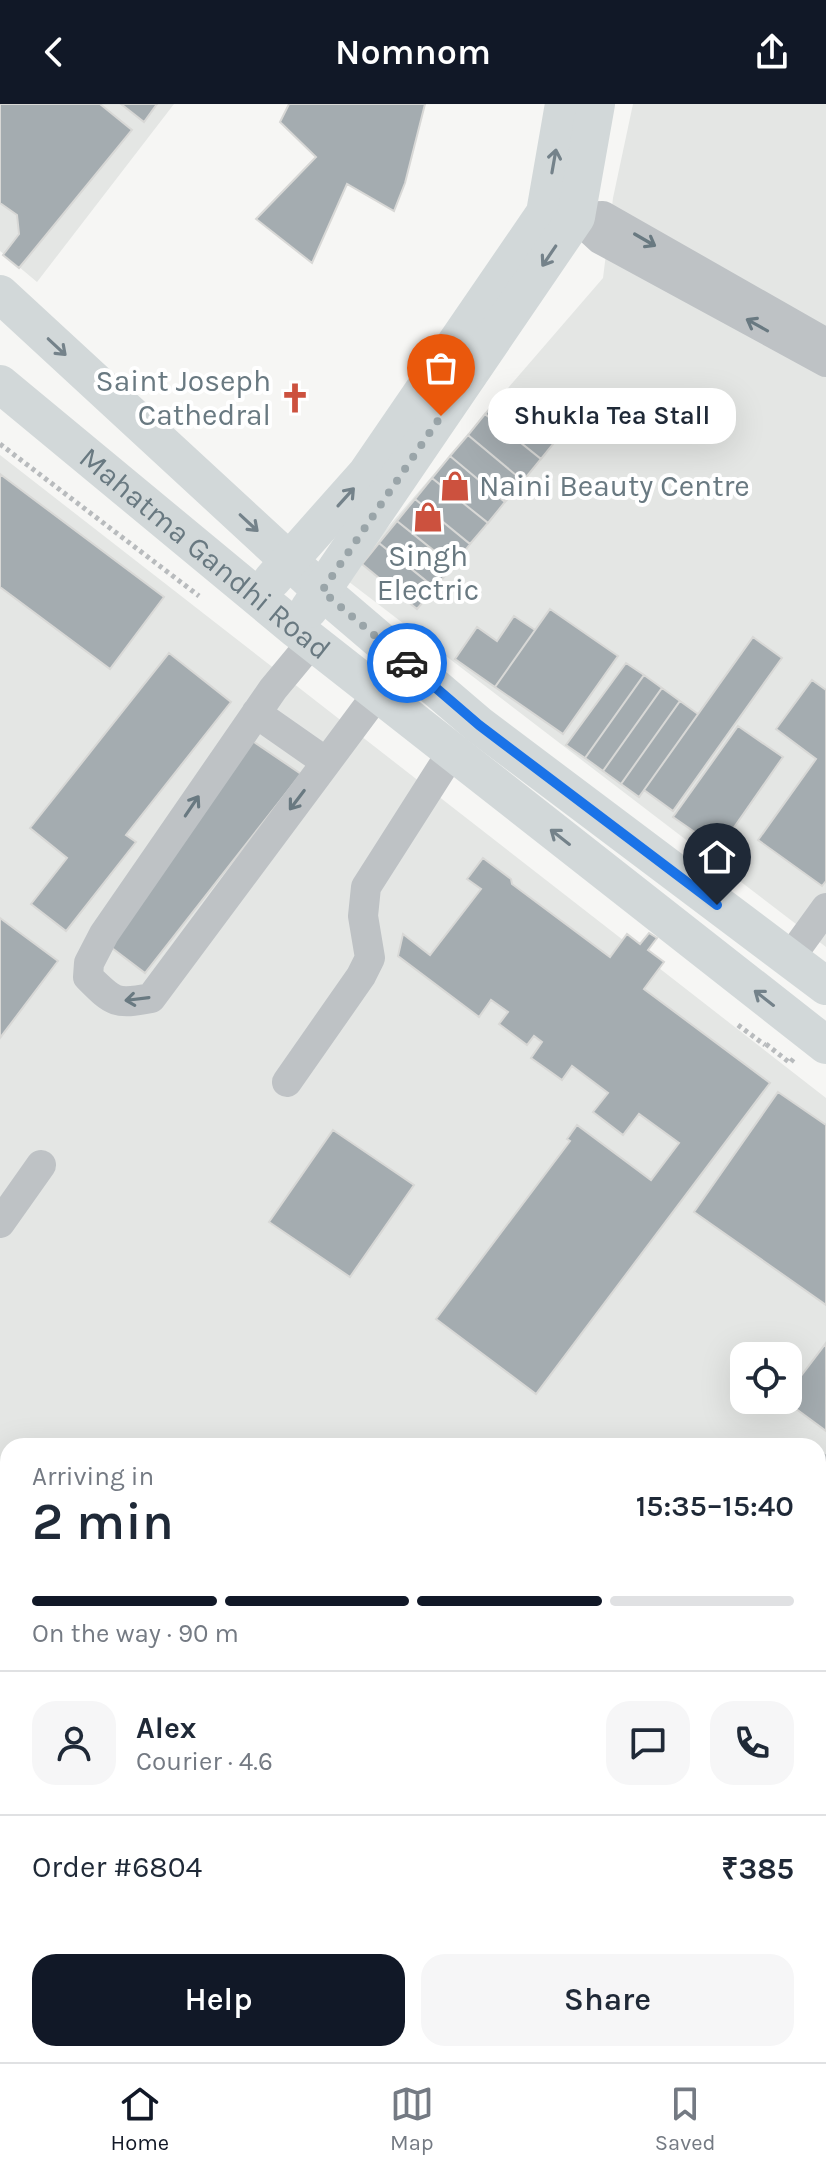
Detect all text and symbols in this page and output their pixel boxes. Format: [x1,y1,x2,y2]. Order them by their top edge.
icon: back [32,30,76,74]
icon: share [750,30,794,74]
text: Nomnom [335,31,491,73]
one-way arrow [548,148,563,174]
one-way arrow [633,233,657,248]
one-way arrow [541,245,558,267]
one-way arrow [746,317,770,332]
pin [407,334,475,416]
one-way arrow [47,337,67,355]
icon: bag [419,346,463,390]
place label: Saint Joseph Cathedral [96,363,271,433]
church icon: Saint Joseph Cathedral [278,381,312,415]
callout: Shukla Tea Stall [489,388,737,444]
text: Shukla Tea Stall [514,400,710,431]
street label: Mahatma Gandhi Road [72,439,338,667]
place label: Naini Beauty Centre [479,468,750,504]
shop icon: Naini Beauty Centre [438,469,472,503]
one-way arrow [337,487,355,507]
shop icon: Singh Electric [411,500,445,534]
one-way arrow [238,513,258,531]
place label: Singh Electric [377,538,479,608]
courier [367,623,447,703]
icon: car [385,641,429,685]
one-way arrow [289,789,306,810]
one-way arrow [184,796,200,818]
pin [683,823,751,905]
one-way arrow [550,828,571,846]
icon: home [695,835,739,879]
one-way arrow [754,990,775,1007]
one-way arrow [124,992,150,1007]
map controls [730,1342,802,1414]
button: locate [730,1342,802,1414]
text: Arriving in [32,1461,154,1492]
text: 15:35–15:40 [636,1488,794,1524]
text: 2 min [32,1491,174,1552]
text: On the way · 90 m [32,1618,239,1649]
button: person [32,1701,116,1785]
button: chat [606,1701,690,1785]
button: phone [710,1701,794,1785]
text: Alex [136,1710,196,1746]
text: Courier · 4.6 [136,1746,273,1777]
text: Order #6804 [32,1849,202,1885]
text: ₹385 [721,1851,794,1887]
button: Help [32,1954,405,2046]
button: Share [421,1954,794,2046]
tab: Home [110,2082,169,2156]
tab: Map [390,2082,434,2156]
tab: Saved [655,2082,716,2156]

